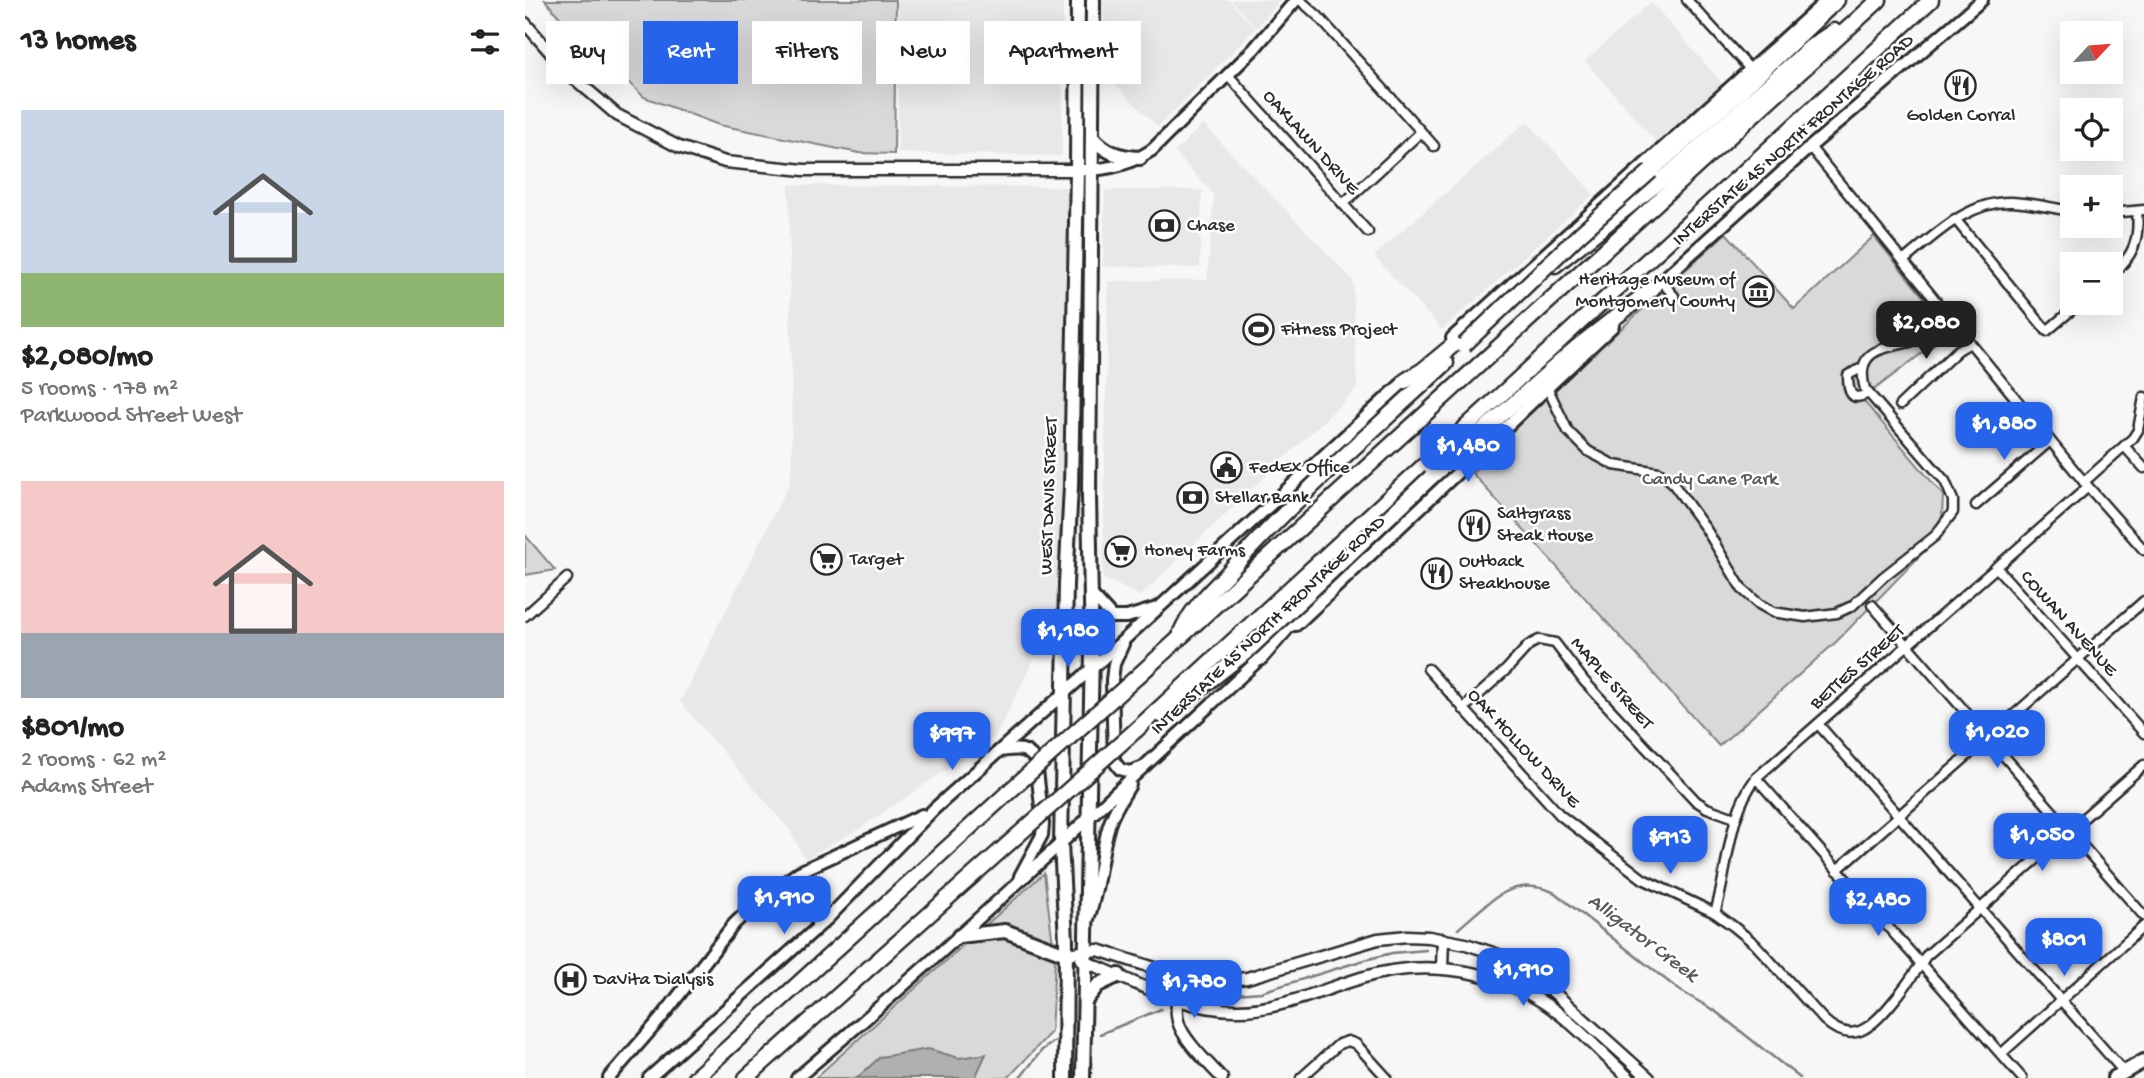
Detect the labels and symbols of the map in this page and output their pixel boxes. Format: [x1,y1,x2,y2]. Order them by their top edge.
north arrow [2060,21,2123,84]
street label: INTERSTATE 45 NORTH FRONTAGE ROAD [1669,29,1920,252]
restaurant icon: Golden Corral [1944,68,1978,102]
street label: OAKLAWN DRIVE [1257,86,1364,201]
place label: Golden Corral [1907,105,2015,128]
bank icon: Chase [1147,209,1181,243]
place label: Chase [1187,215,1235,238]
place label: Heritage Museum of Montgomery County [1575,269,1737,314]
museum icon: Heritage Museum of Montgomery County [1741,274,1775,308]
pin: $2,080 [1869,302,1983,361]
sports icon: Fitness Project [1241,313,1275,347]
place label: Fitness Project [1280,319,1399,342]
pin: $1,880 [1947,402,2061,462]
street label: WEST DAVIS STREET [1036,416,1064,575]
pin: $1,480 [1411,424,1525,484]
public building icon: FedEx Office [1209,451,1243,485]
place label: FedEx Office [1248,457,1350,480]
park label: Candy Cane Park [1642,469,1779,492]
bank icon: Stellar Bank [1175,481,1209,515]
place label: Stellar Bank [1215,487,1311,510]
place label: Saltgrass Steak House [1497,503,1594,548]
restaurant icon: Saltgrass Steak House [1457,508,1491,542]
street label: INTERSTATE 45 NORTH FRONTAGE ROAD [1147,511,1392,741]
supermarket icon: Honey Farms [1104,534,1138,568]
place label: Honey Farms [1144,540,1246,563]
supermarket icon: Target [810,543,844,577]
place label: Target [849,549,905,572]
place label: Outback Steakhouse [1459,551,1550,596]
restaurant icon: Outback Steakhouse [1419,556,1453,590]
street label: COWAN AVENUE [2014,566,2122,683]
pin: $1,180 [1011,610,1125,669]
street label: BETTES STREET [1805,620,1911,716]
street label: MAPLE STREET [1565,633,1658,736]
street label: OAK HOLLOW DRIVE [1462,684,1585,814]
pin: $1,020 [1940,710,2054,770]
pin: $997 [911,712,993,772]
pin: $1,050 [1985,814,2099,873]
pin: $913 [1629,816,1711,876]
pin: $1,910 [727,876,841,936]
pin: $2,480 [1821,878,1935,938]
water label: Alligator Creek [1582,889,1704,990]
pin: $801 [2023,918,2105,978]
pin: $1,910 [1466,948,1580,1008]
pin: $1,780 [1137,960,1251,1020]
hospital icon: DaVita Dialysis [554,963,588,997]
place label: DaVita Dialysis [592,969,714,992]

